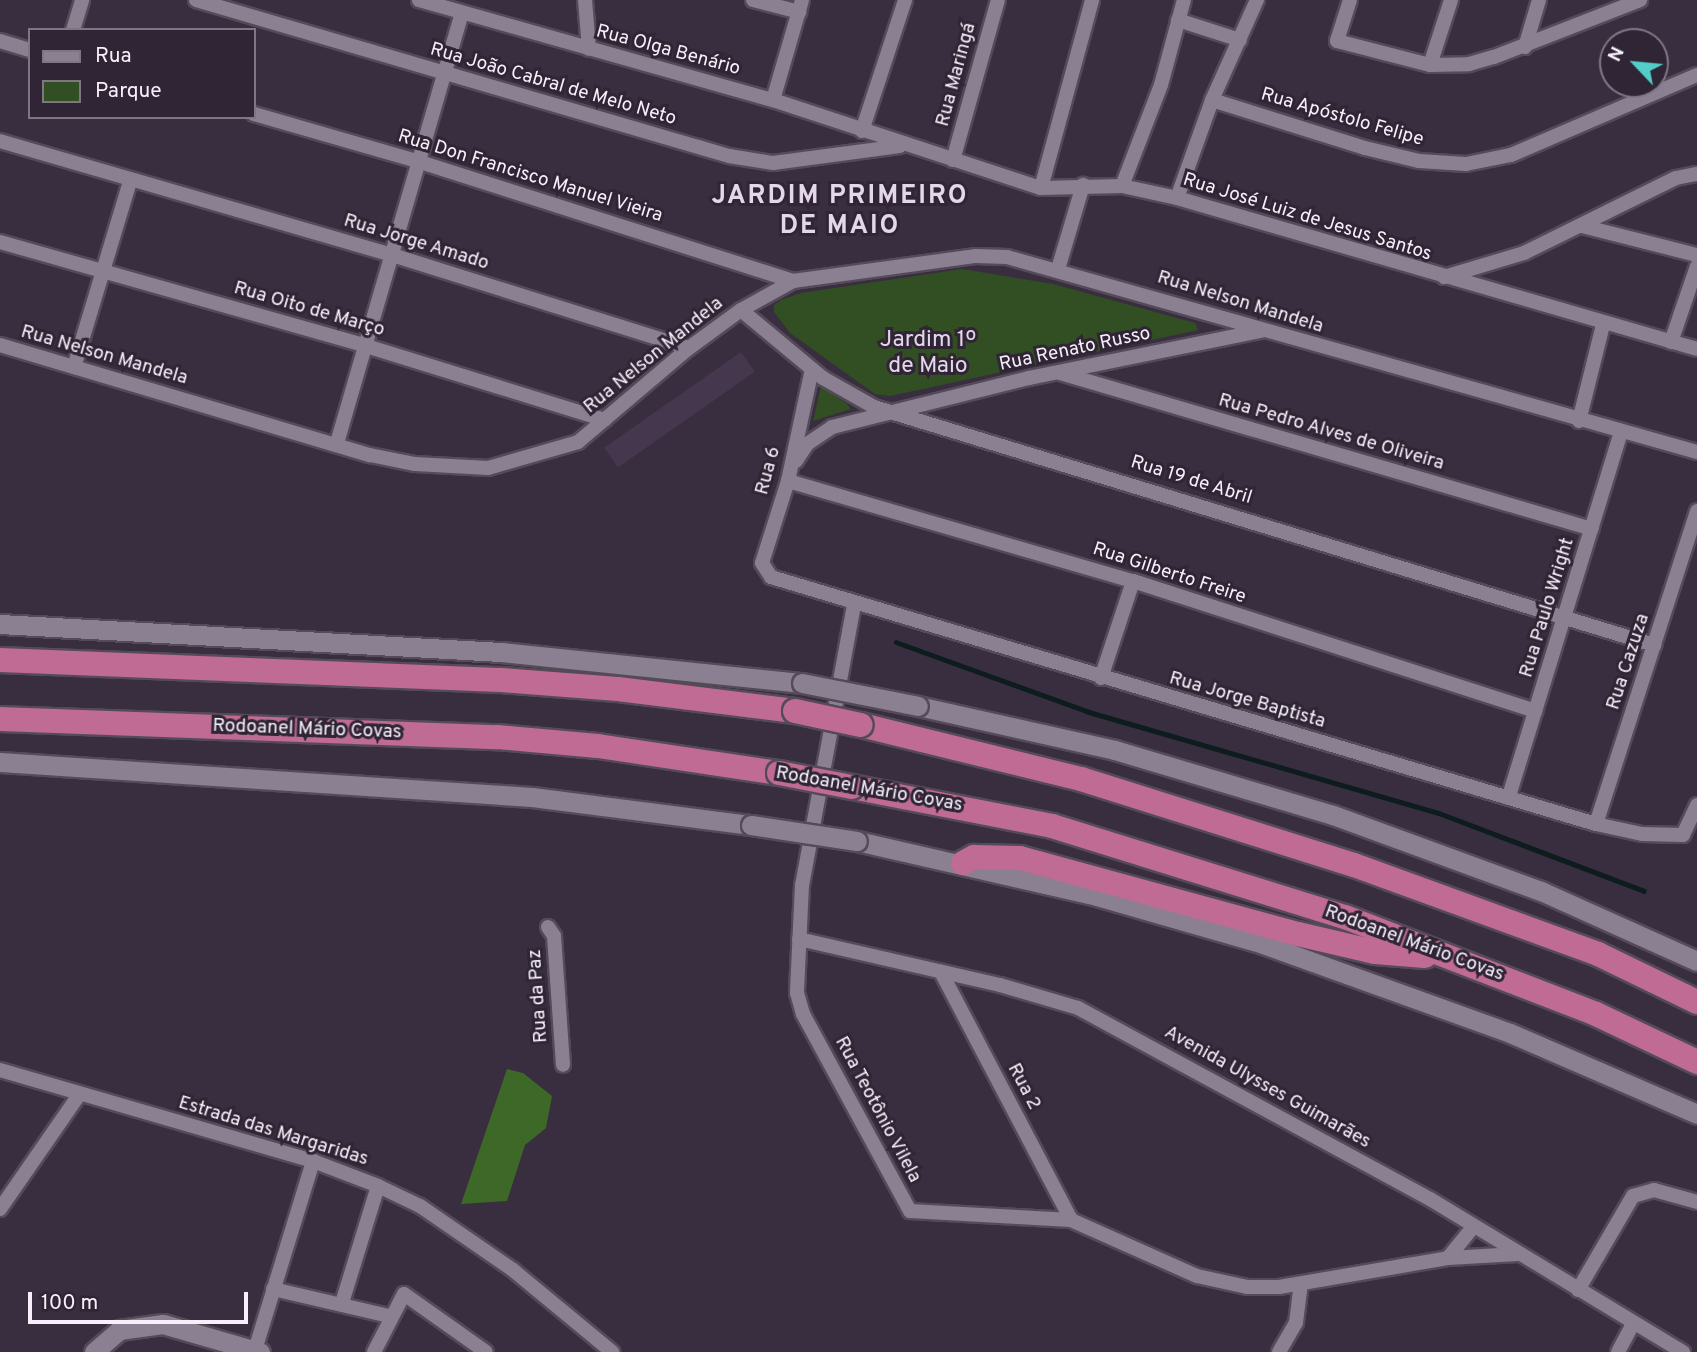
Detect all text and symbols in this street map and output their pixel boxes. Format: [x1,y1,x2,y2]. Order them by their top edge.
street label: Rua Olga Benário [593,21,743,81]
street label: Rua Maringá [932,21,982,129]
legend [28,28,256,119]
north arrow [1599,28,1669,98]
street label: Rua João Cabral de Melo Neto [427,39,679,131]
text: Rua [95,43,132,70]
text: N [1603,43,1631,66]
text: Parque [95,78,162,105]
street label: Rua Apóstolo Felipe [1258,84,1426,152]
street label: Rua Don Francisco Manuel Vieira [394,126,666,228]
street label: Rua José Luiz de Jesus Santos [1180,169,1434,267]
district label: JARDIM PRIMEIRO DE MAIO [713,181,967,242]
street label: Rua Jorge Amado [340,210,492,276]
street label: Rua Nelson Mandela [1154,267,1326,339]
street label: Rua Oito de Março [231,278,387,342]
street label: Rua Nelson Mandela [580,293,728,419]
street label: Rua Nelson Mandela [18,321,190,391]
street label: Rua Renato Russo [997,323,1153,377]
district label: Jardim 1º de Maio [880,327,976,381]
street label: Rua Pedro Alves de Oliveira [1215,390,1447,476]
street label: Rua 6 [752,444,786,498]
street label: Rua 19 de Abril [1127,452,1255,510]
street label: Rua Paulo Wright [1516,535,1580,681]
street label: Rua Gilberto Freire [1089,538,1249,610]
street label: Rua Cazuza [1603,611,1655,713]
street label: Rua Jorge Baptista [1166,668,1328,734]
street label: Rodoanel Mário Covas [212,715,402,745]
street label: Rodoanel Mário Covas [774,762,964,818]
street label: Rodoanel Mário Covas [1321,901,1507,987]
street label: Rua da Paz [524,948,554,1044]
street label: Avenida Ulysses Guimarães [1160,1022,1374,1154]
street label: Rua Teotônio Vilela [829,1032,925,1188]
street label: Rua 2 [1001,1060,1045,1114]
street label: Estrada das Margaridas [175,1092,371,1172]
scale bar [32,1278,252,1322]
text: 100 m [41,1290,98,1317]

